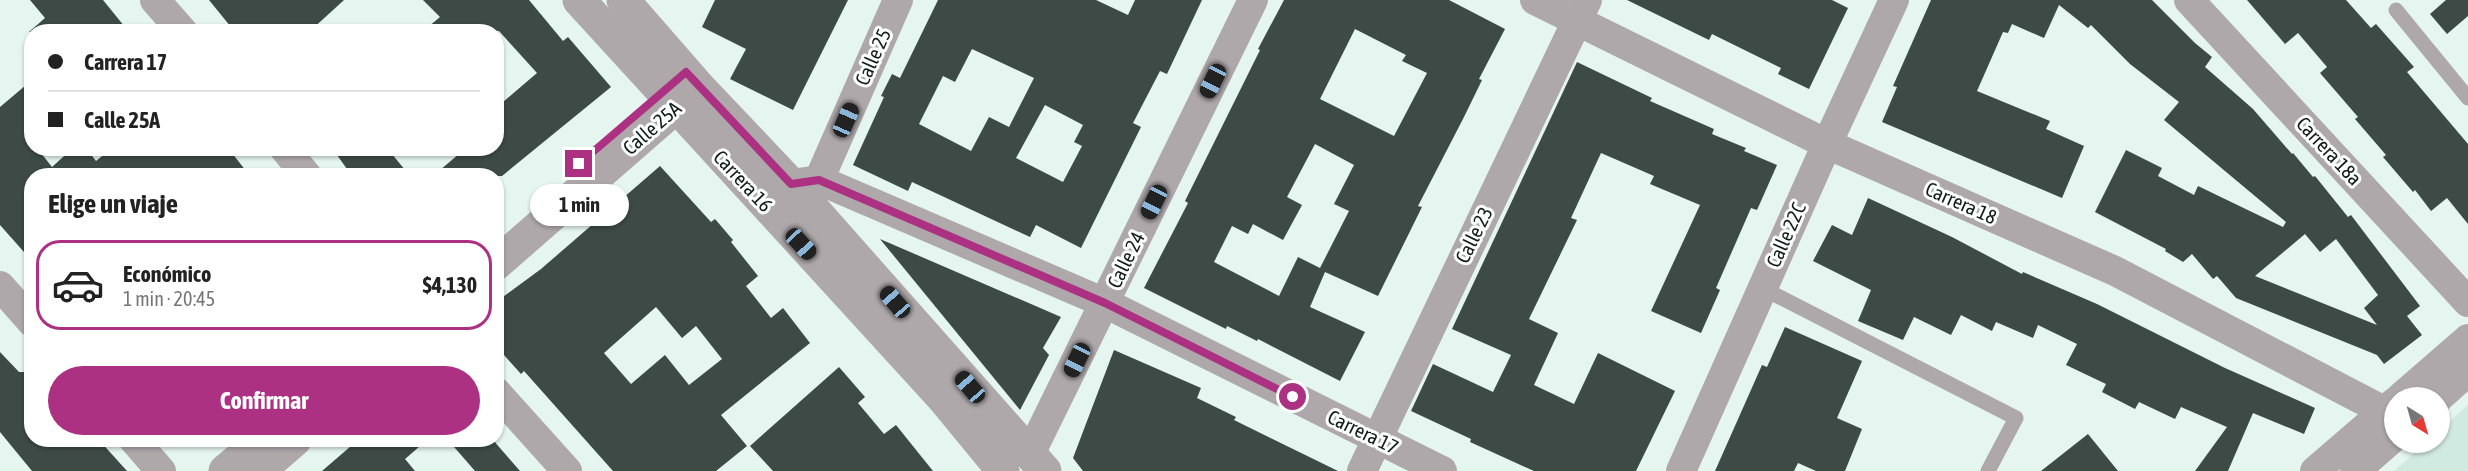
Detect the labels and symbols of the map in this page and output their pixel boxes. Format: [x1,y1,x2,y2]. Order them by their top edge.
street label: Calle 25 [850,25,895,89]
car [1197,61,1229,101]
street label: Calle 25A [618,96,685,159]
car [830,100,862,140]
street label: Carrera 18a [2292,112,2367,190]
street label: Carrera 16 [709,145,778,216]
route end [565,150,592,177]
street label: Carrera 18 [1922,177,2000,228]
car [1138,182,1170,222]
callout: 1 min [530,185,628,227]
street label: Calle 22C [1761,199,1810,271]
street label: Calle 23 [1450,203,1497,266]
car [782,225,820,263]
street label: Calle 24 [1102,228,1149,291]
car [876,283,914,321]
car [1061,340,1093,380]
car [951,368,989,406]
route start [1279,383,1306,410]
north arrow [2384,387,2450,453]
street label: Carrera 17 [1324,405,1402,458]

